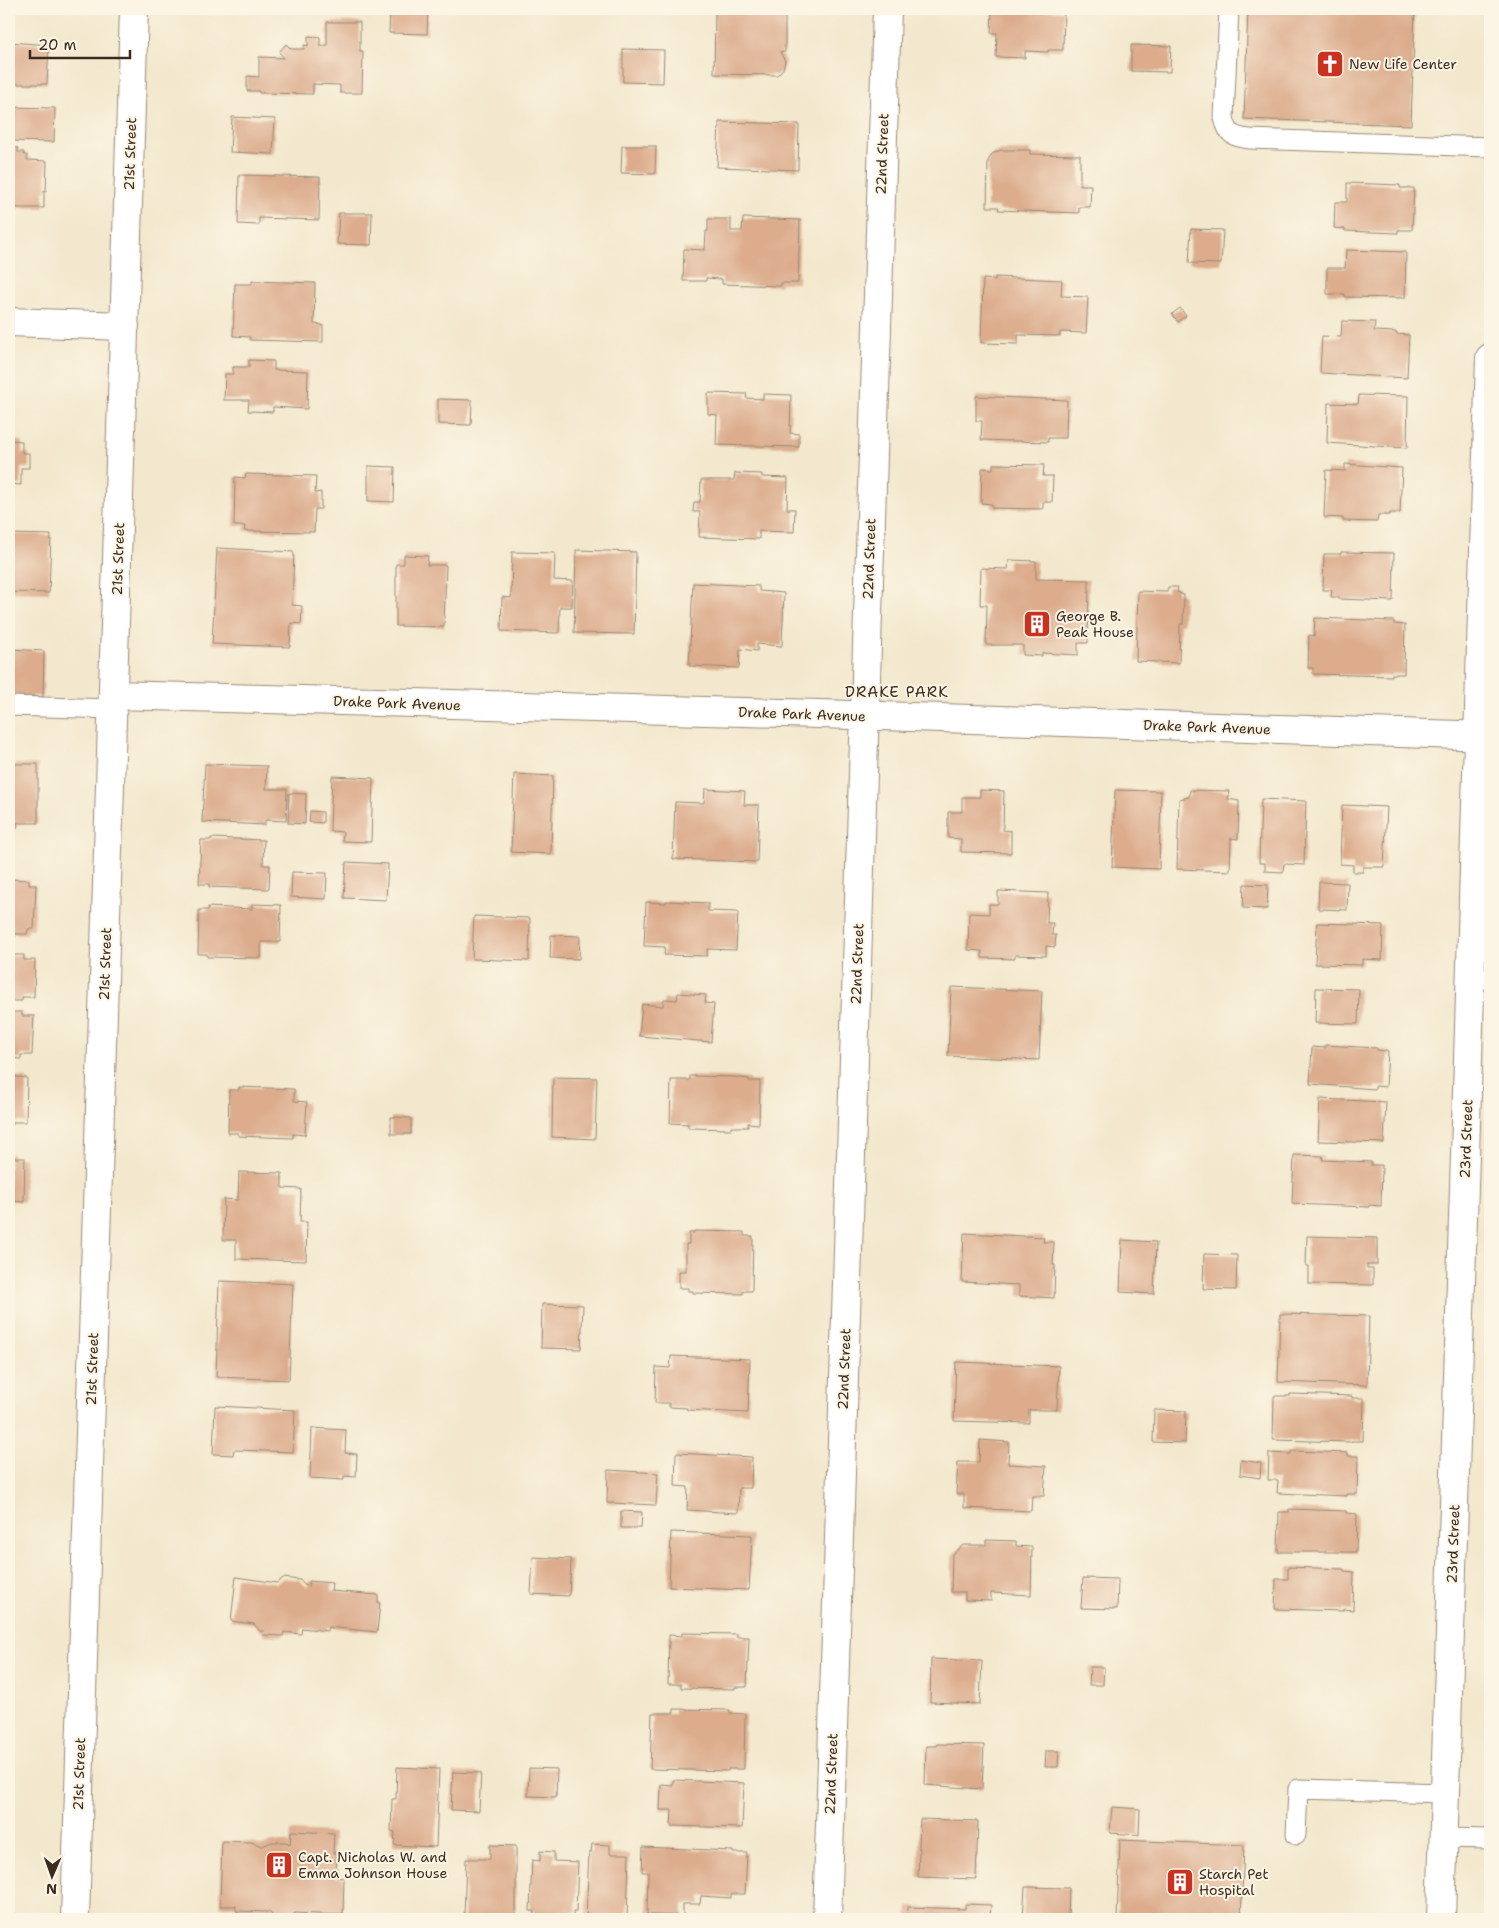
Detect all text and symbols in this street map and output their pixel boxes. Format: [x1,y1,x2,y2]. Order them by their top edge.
scale bar [30,28,130,60]
text: 20 m [38,35,77,55]
church icon: New Life Center [1315,49,1345,79]
place label: New Life Center [1349,55,1457,73]
street label: 22nd Street [872,113,892,195]
street label: 21st Street [120,117,140,191]
street label: 22nd Street [859,518,879,600]
street label: 21st Street [108,522,128,596]
place label: George B. Peak House [1056,607,1134,641]
building icon: George B. Peak House [1022,609,1052,639]
district label: DRAKE PARK [845,682,949,702]
street label: Drake Park Avenue [333,692,461,714]
street label: Drake Park Avenue [738,703,866,725]
street label: Drake Park Avenue [1143,716,1271,738]
street label: 22nd Street [847,923,867,1005]
street label: 21st Street [95,927,115,1001]
street label: 23rd Street [1456,1099,1476,1179]
street label: 22nd Street [834,1328,854,1410]
street label: 21st Street [82,1332,102,1406]
street label: 23rd Street [1443,1504,1463,1584]
street label: 22nd Street [821,1733,841,1815]
street label: 21st Street [69,1737,89,1811]
place label: Capt. Nicholas W. and Emma Johnson House [298,1848,447,1882]
north arrow [28,1850,78,1900]
building icon: Capt. Nicholas W. and Emma Johnson House [264,1850,294,1880]
place label: Starch Pet Hospital [1199,1865,1269,1899]
building icon: Starch Pet Hospital [1165,1867,1195,1897]
text: N [46,1880,57,1898]

